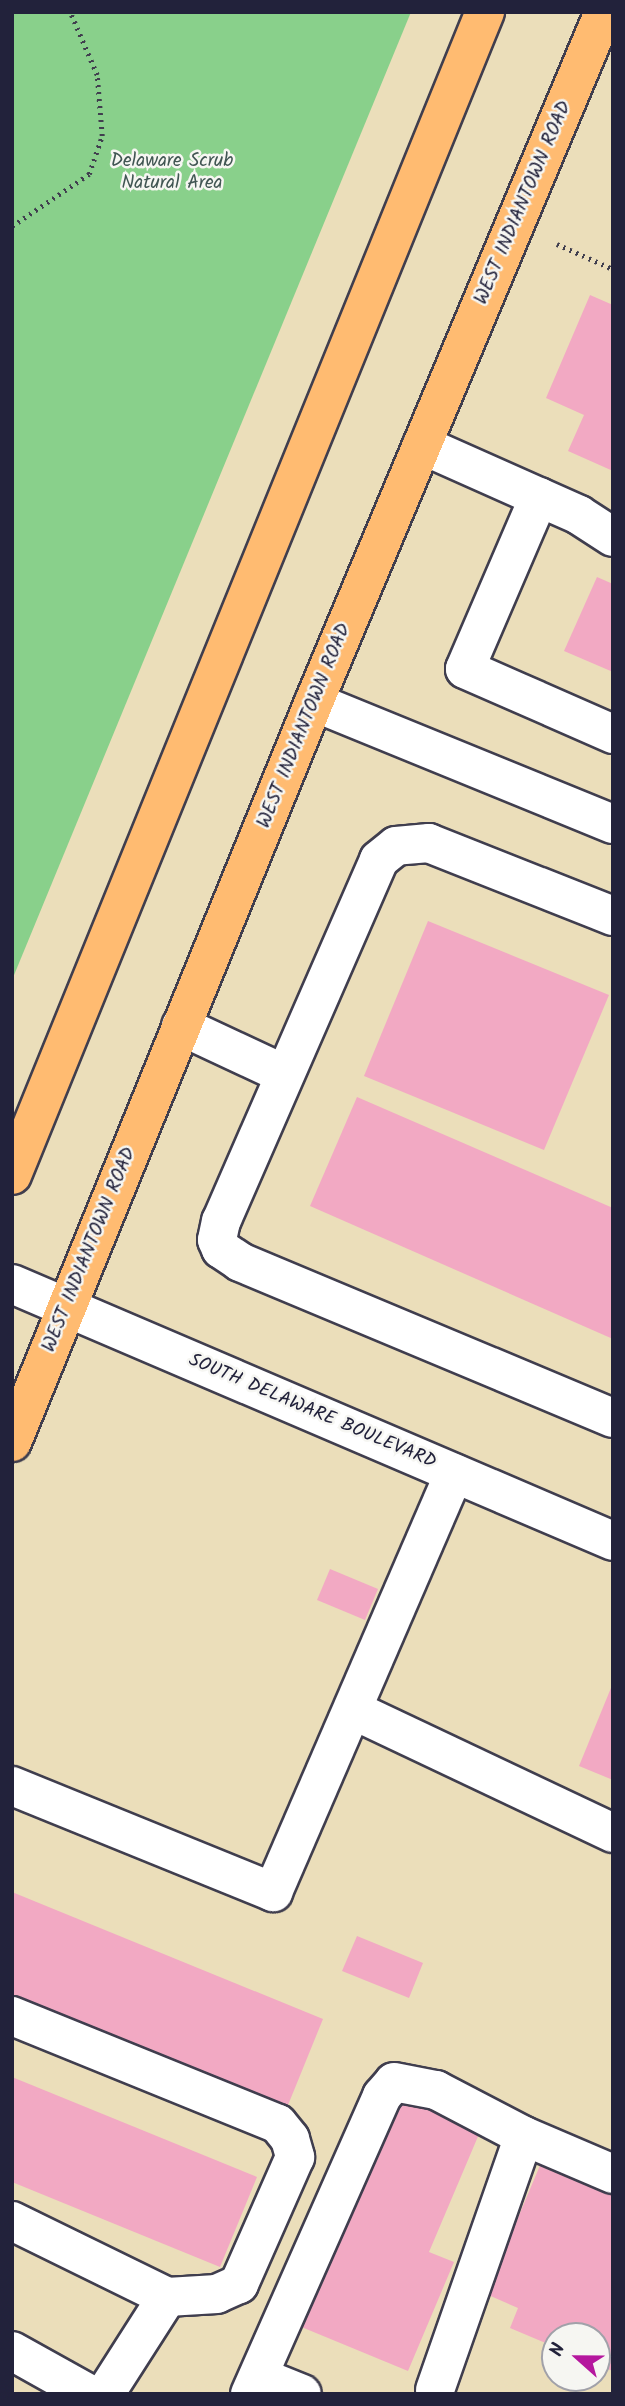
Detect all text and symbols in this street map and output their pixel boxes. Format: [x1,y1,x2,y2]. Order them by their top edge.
street label: WEST INDIANTOWN ROAD [471,98,577,308]
park label: Delaware Scrub Natural Area [111,151,233,195]
street label: WEST INDIANTOWN ROAD [253,620,357,832]
street label: WEST INDIANTOWN ROAD [38,1144,142,1356]
street label: SOUTH DELAWARE BOULEVARD [185,1349,439,1475]
north arrow [541,2322,611,2392]
text: N [542,2339,574,2361]

